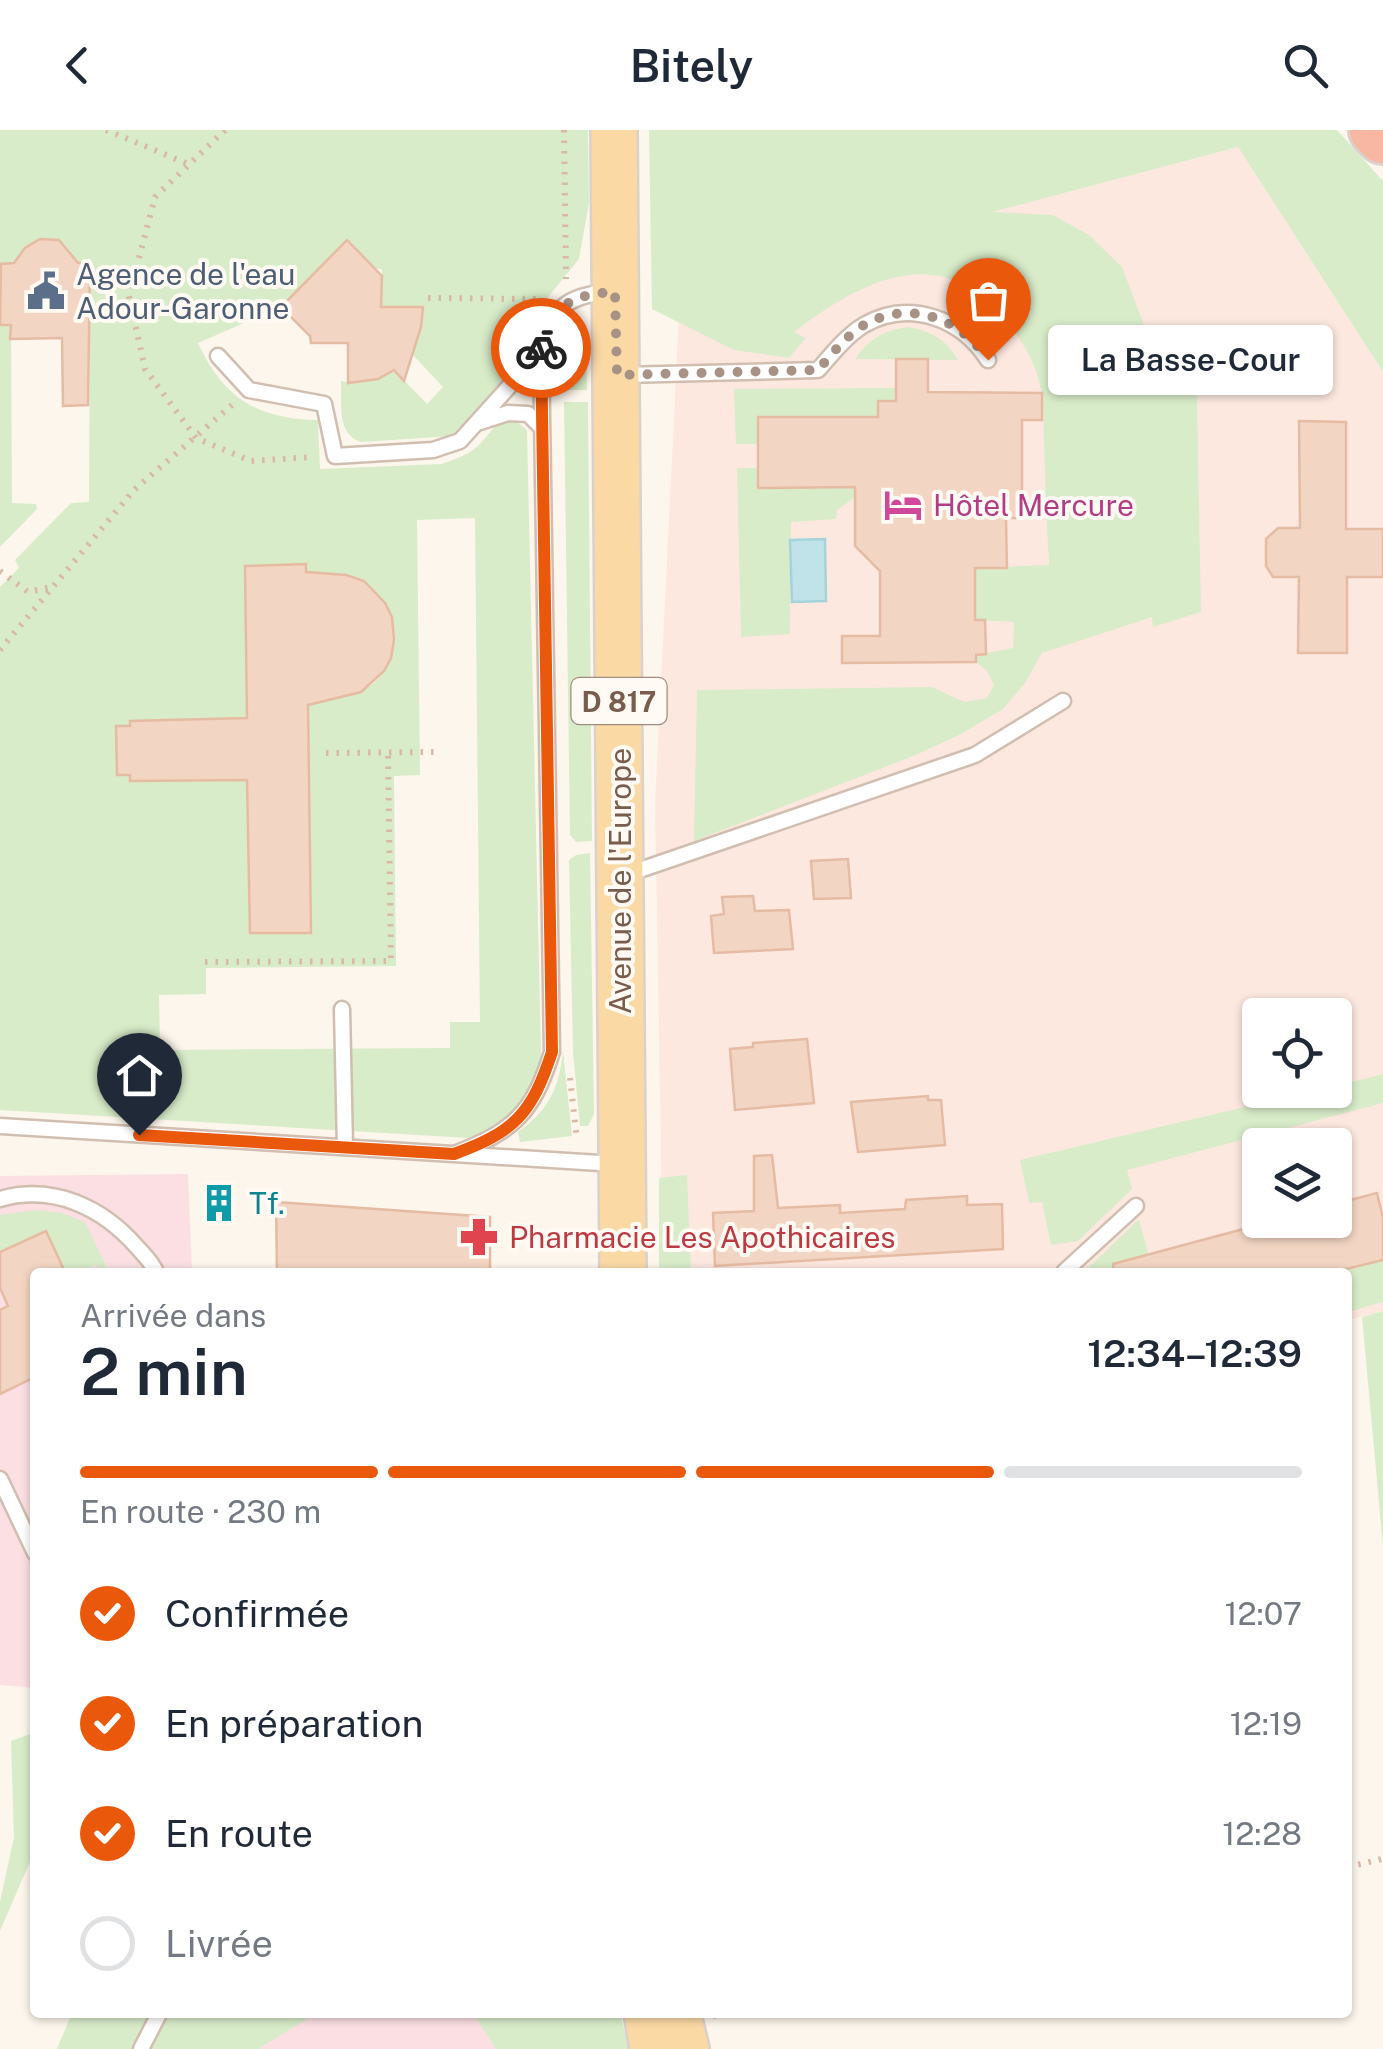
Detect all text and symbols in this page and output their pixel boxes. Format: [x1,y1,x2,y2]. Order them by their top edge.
icon: back [50,38,105,93]
icon: search [1278,38,1333,93]
text: Bitely [630,39,753,92]
place label: Agence de l'eau Adour-Garonne [76,256,295,326]
pin [946,258,1031,361]
public building icon: Agence de l'eau Adour-Garonne [25,270,67,312]
icon: bag [961,273,1016,328]
courier [491,298,591,398]
icon: bike [514,321,569,376]
callout: La Basse-Cour [1048,325,1333,395]
text: La Basse-Cour [1081,341,1300,378]
hotel icon: Hôtel Mercure [882,484,924,526]
place label: Hôtel Mercure [933,487,1134,523]
road number: D 817 [572,678,666,724]
street label: Avenue de l'Europe [602,748,638,1014]
map controls [1242,998,1352,1238]
button: locate [1242,998,1352,1108]
pin [97,1033,182,1136]
icon: home [112,1048,167,1103]
button: layers [1242,1128,1352,1238]
building icon: Tf. [198,1182,240,1224]
place label: Tf. [249,1185,285,1221]
pharmacy icon: Pharmacie Les Apothicaires [458,1216,500,1258]
place label: Pharmacie Les Apothicaires [509,1219,895,1255]
text: Arrivée dans [80,1297,266,1334]
text: 12:34–12:39 [1087,1331,1302,1376]
text: 2 min [80,1333,248,1410]
text: En route · 230 m [80,1493,321,1530]
icon: check [80,1586,135,1641]
text: Confirmée [165,1591,349,1636]
text: 12:07 [1224,1595,1302,1632]
icon: check [80,1696,135,1751]
text: En préparation [165,1701,423,1746]
text: 12:19 [1230,1705,1302,1742]
icon: check [80,1806,135,1861]
text: En route [165,1811,313,1856]
text: 12:28 [1222,1815,1302,1852]
text: Livrée [165,1921,273,1966]

